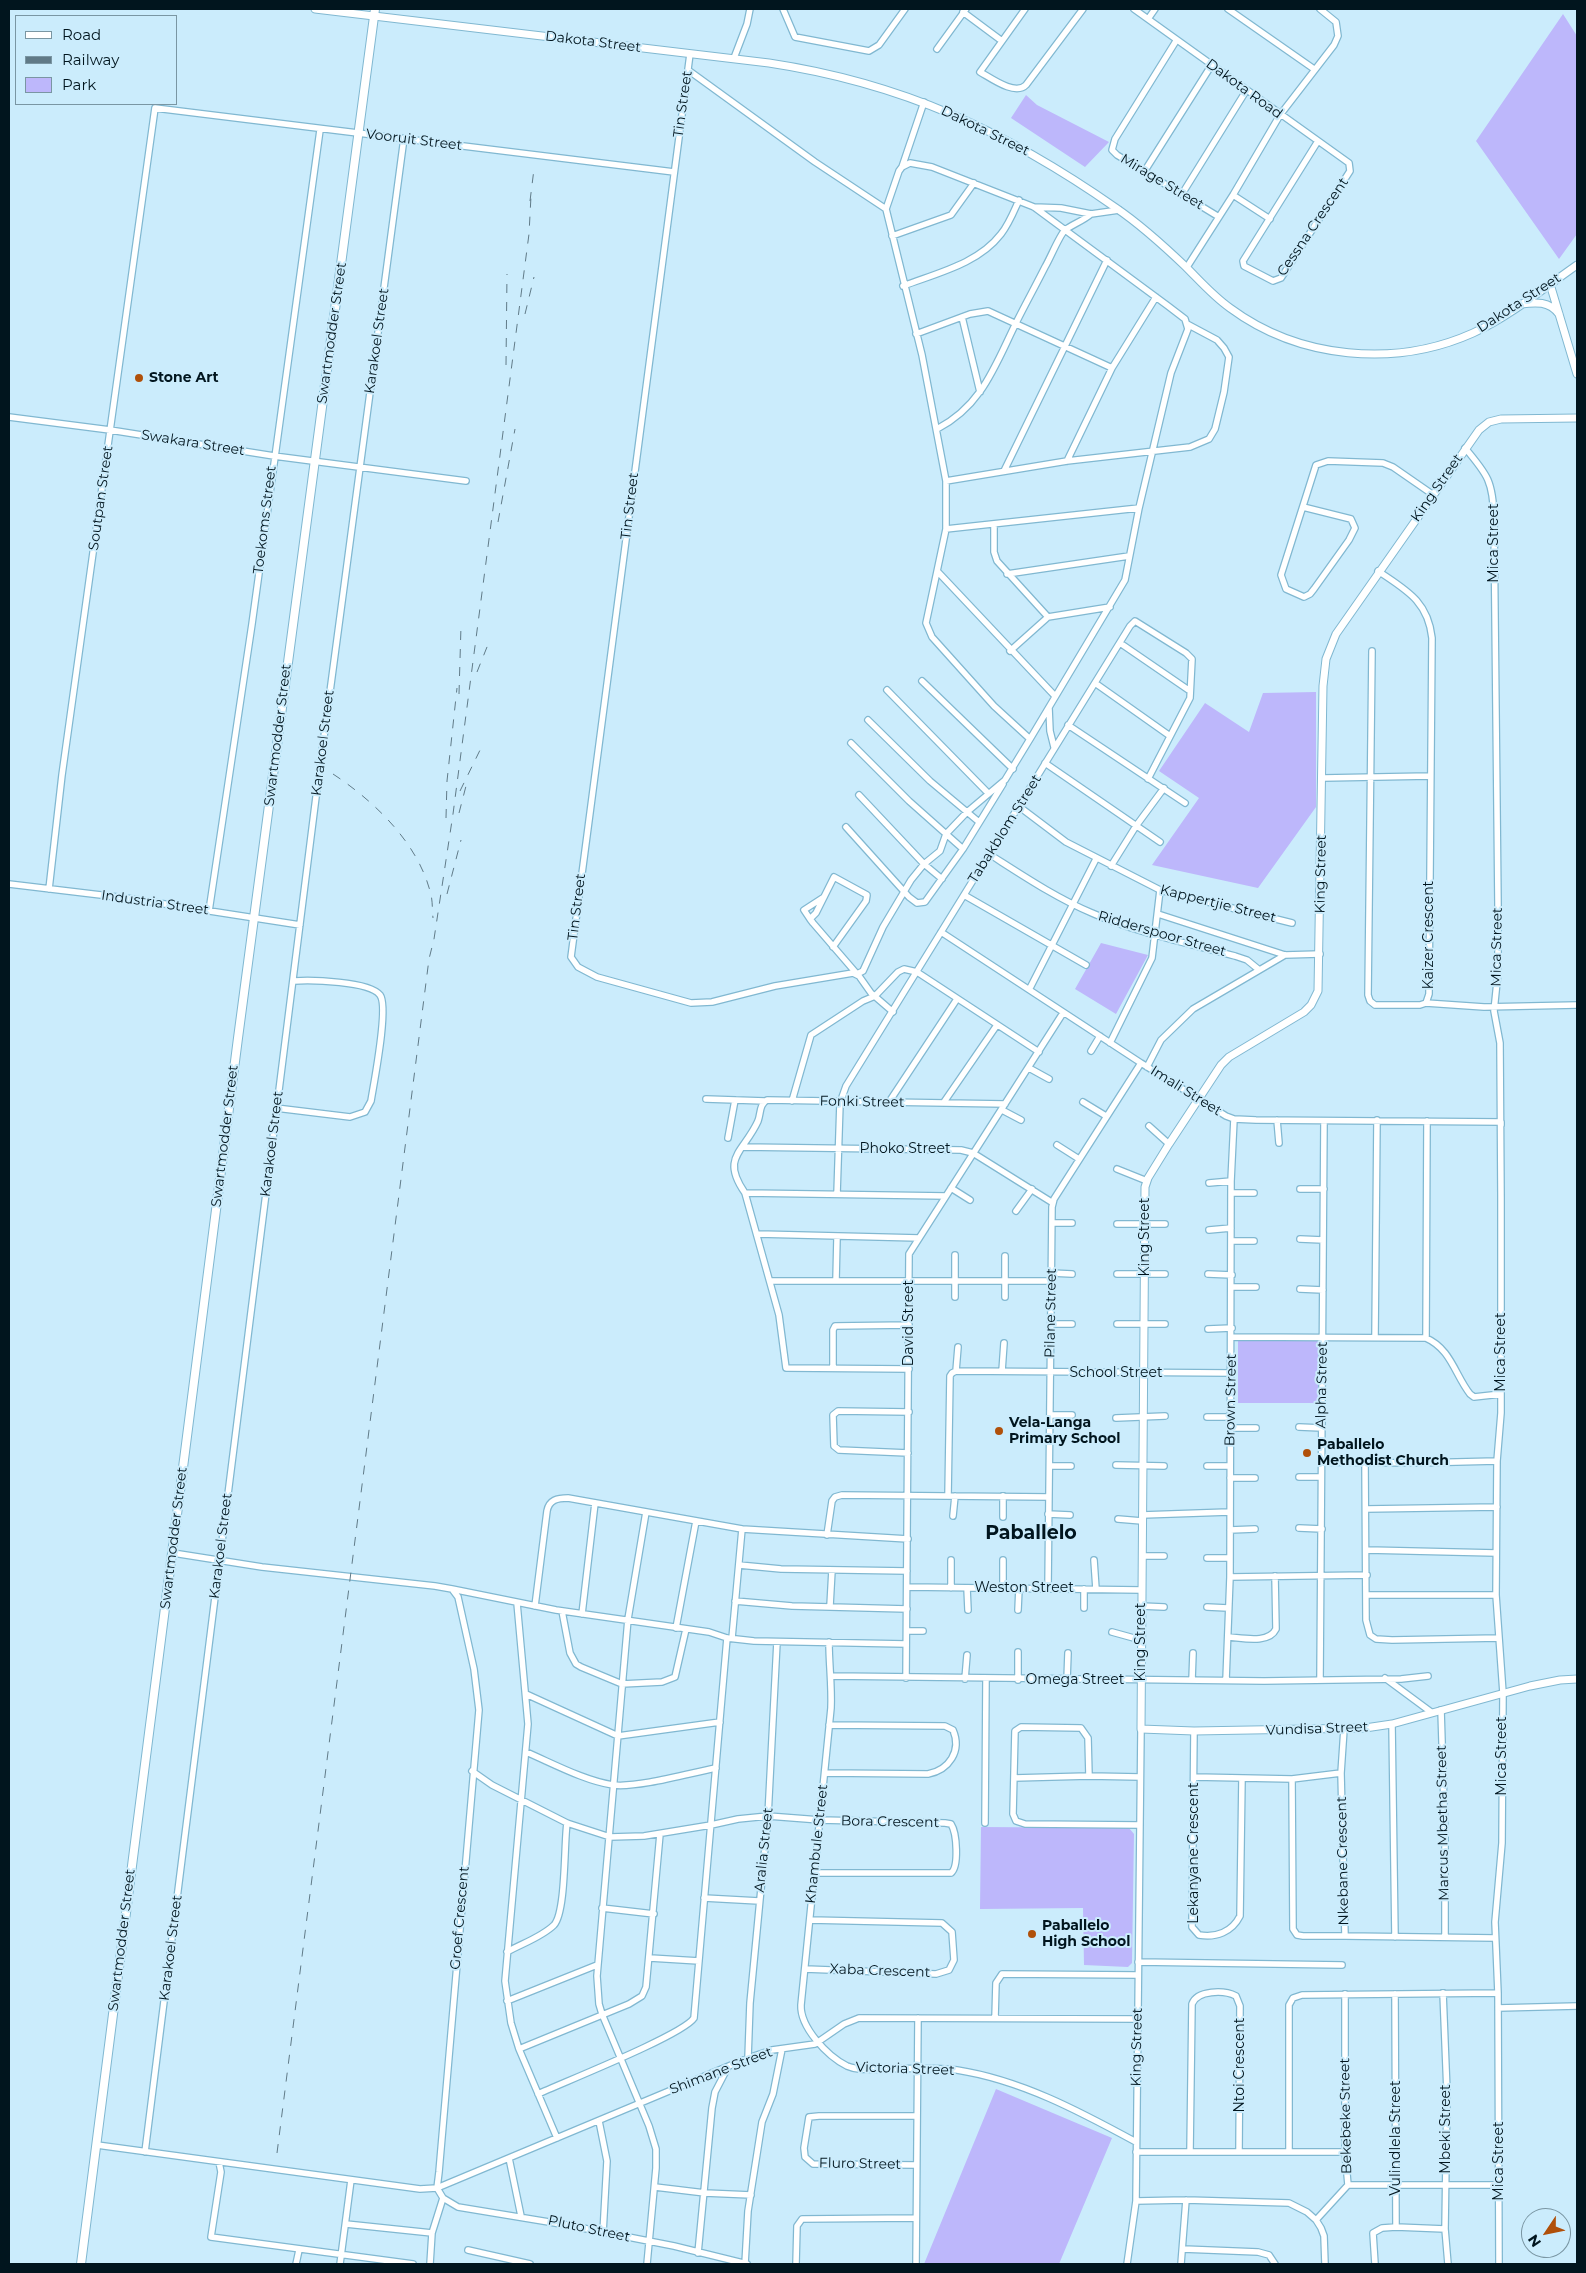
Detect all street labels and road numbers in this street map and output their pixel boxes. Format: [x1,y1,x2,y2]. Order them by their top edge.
street label: Dakota Street [544,28,642,56]
street label: Dakota Road [1202,56,1286,122]
street label: Tin Street [670,70,696,138]
street label: Dakota Street [938,102,1032,160]
street label: Vooruit Street [365,126,463,154]
street label: Mirage Street [1117,150,1207,214]
street label: Cessna Crescent [1274,175,1352,279]
street label: Swartmodder Street [314,261,350,405]
street label: Dakota Street [1474,270,1564,336]
street label: Karakoel Street [361,287,393,395]
street label: Swakara Street [140,427,246,459]
street label: Soutpan Street [85,445,117,551]
street label: King Street [1408,451,1466,525]
street label: Toekoms Street [250,465,280,575]
street label: Tin Street [618,472,642,540]
street label: Mica Street [1486,503,1502,583]
street label: Swartmodder Street [261,663,295,807]
street label: Karakoel Street [308,689,338,797]
street label: Tabakblom Street [965,772,1045,886]
street label: King Street [1312,834,1330,914]
street label: Tin Street [565,873,589,941]
street label: Kappertjie Street [1158,881,1278,927]
street label: Kaizer Crescent [1421,881,1437,989]
street label: Industria Street [100,887,210,919]
street label: Mica Street [1488,907,1506,987]
street label: Ridderspoor Street [1096,908,1228,960]
street label: Imali Street [1147,1062,1225,1120]
street label: Swartmodder Street [208,1064,242,1208]
street label: Karakoel Street [257,1090,287,1198]
street label: Fonki Street [819,1093,905,1111]
street label: Phoko Street [859,1141,951,1157]
street label: King Street [1137,1198,1153,1276]
street label: Pilane Street [1042,1268,1060,1358]
street label: David Street [901,1280,917,1366]
street label: Mica Street [1493,1312,1509,1392]
street label: Alpha Street [1313,1341,1331,1429]
street label: Brown Street [1222,1354,1240,1446]
street label: School Street [1069,1365,1163,1381]
street label: Swartmodder Street [157,1466,191,1610]
street label: Karakoel Street [206,1492,236,1600]
street label: Weston Street [974,1580,1074,1596]
street label: King Street [1133,1603,1149,1681]
street label: Omega Street [1026,1672,1124,1688]
street label: Mica Street [1494,1716,1510,1796]
street label: Vundisa Street [1265,1719,1369,1739]
street label: Marcus Mbetha Street [1433,1745,1453,1901]
street label: Lekanyane Crescent [1186,1782,1202,1924]
street label: Khambule Street [802,1784,832,1904]
street label: Nkebane Crescent [1333,1796,1353,1926]
street label: Aralia Street [751,1807,777,1893]
street label: Bora Crescent [841,1813,939,1831]
street label: Groef Crescent [447,1866,473,1970]
street label: Swartmodder Street [105,1868,139,2012]
street label: Karakoel Street [156,1894,186,2002]
street label: Xaba Crescent [829,1961,931,1981]
street label: King Street [1128,2007,1146,2087]
street label: Ntoi Crescent [1232,2017,1248,2113]
street label: Shimane Street [667,2044,775,2098]
street label: Bekebeke Street [1337,2058,1355,2174]
street label: Victoria Street [855,2059,955,2079]
street label: Vulindlela Street [1388,2080,1404,2196]
street label: Mbeki Street [1438,2084,1454,2174]
street label: Mica Street [1491,2121,1507,2201]
street label: Fluro Street [819,2155,901,2173]
street label: Pluto Street [546,2212,632,2246]

